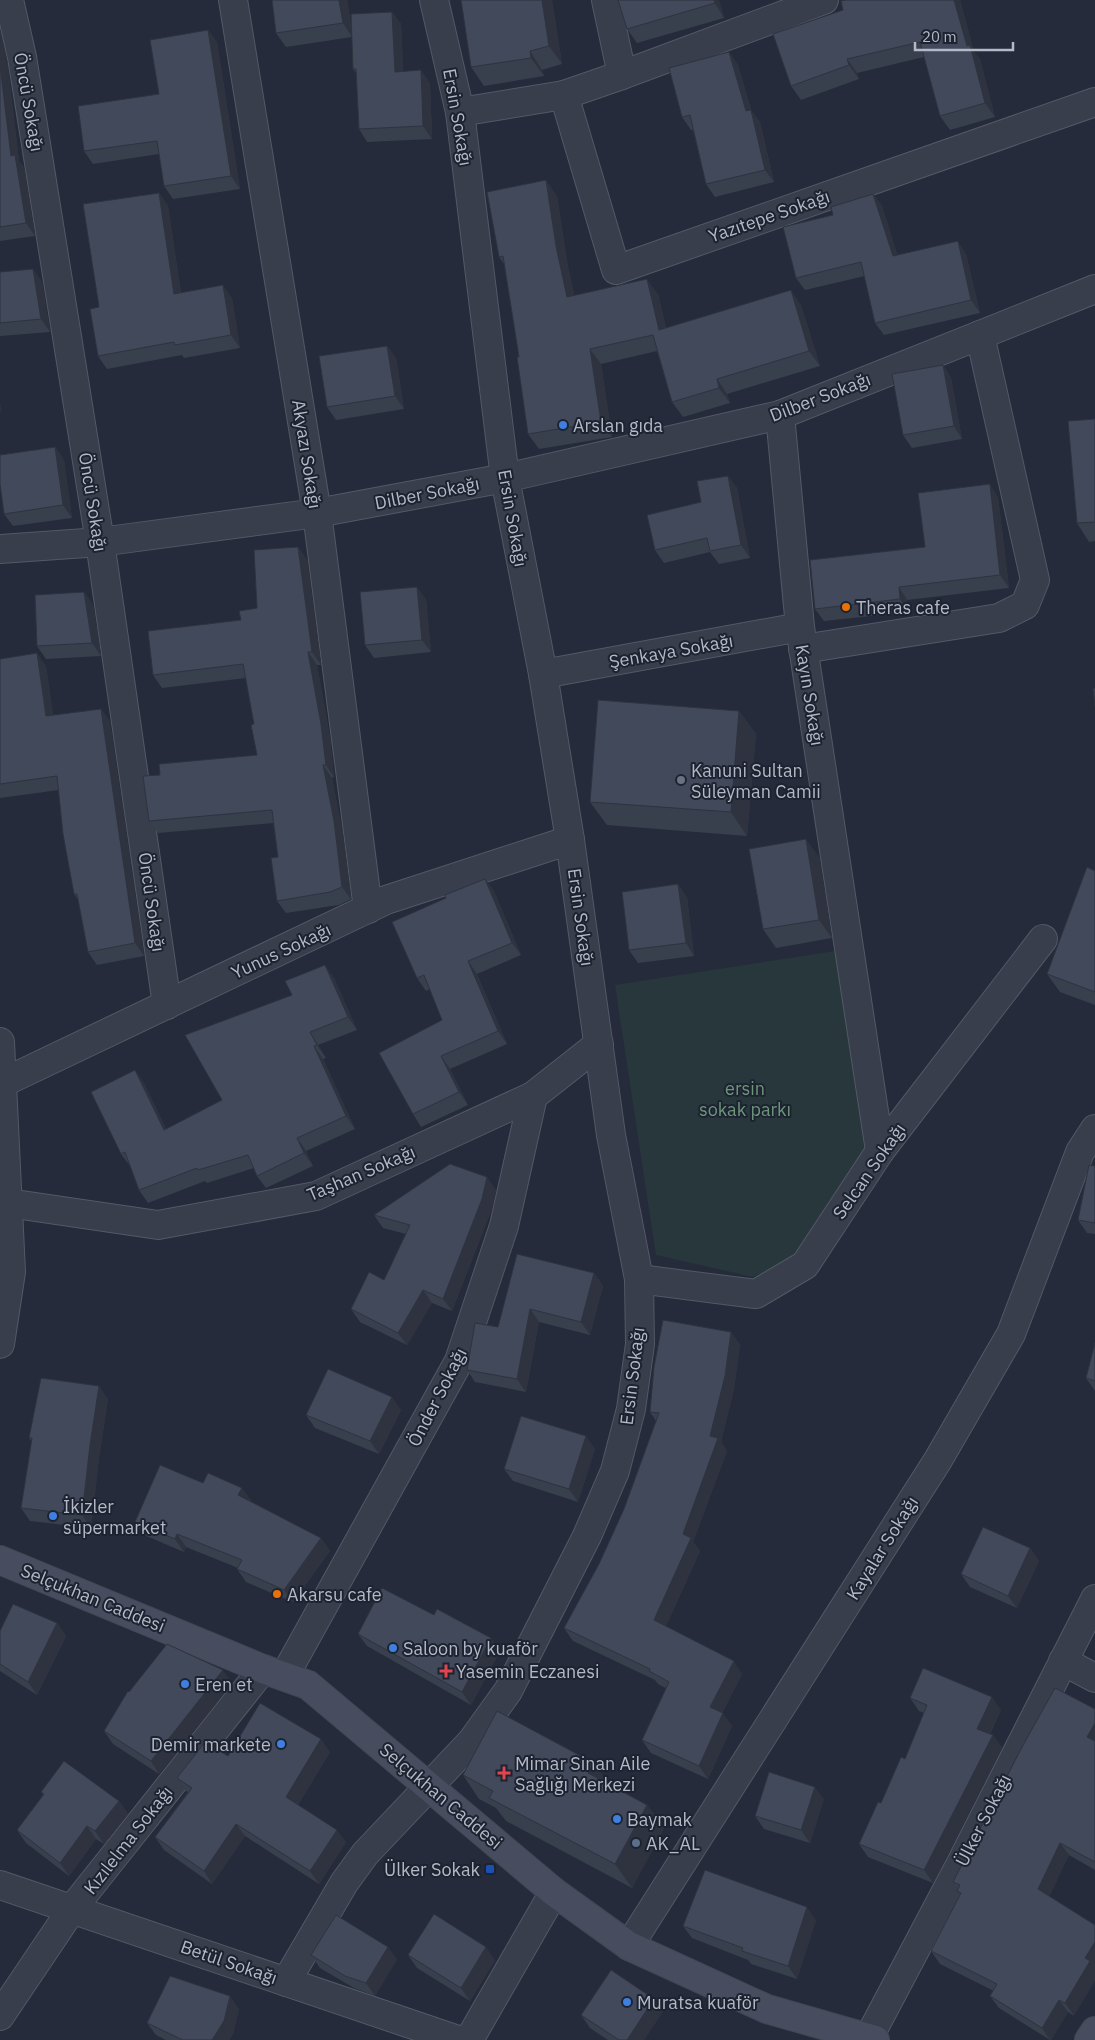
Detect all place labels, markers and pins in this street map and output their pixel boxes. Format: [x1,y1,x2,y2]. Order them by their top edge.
place label: Arslan gıda [573,414,663,437]
marker: Arslan gıda [557,419,569,431]
place label: Theras cafe [856,596,950,619]
marker: Theras cafe [840,601,852,613]
place label: Kanuni Sultan Süleyman Camii [691,759,821,803]
marker: Kanuni Sultan Süleyman Camii [675,774,687,786]
place label: İkizler süpermarket [63,1495,166,1539]
marker: İkizler süpermarket [47,1510,59,1522]
place label: Akarsu cafe [287,1583,382,1606]
marker: Akarsu cafe [271,1588,283,1600]
place label: Saloon by kuaför [403,1637,538,1660]
marker: Saloon by kuaför [387,1642,399,1654]
place label: Yasemin Eczanesi [456,1660,599,1683]
marker: Yasemin Eczanesi [440,1665,452,1677]
place label: Eren et [195,1673,253,1696]
marker: Eren et [179,1678,191,1690]
place label: Demir markete [151,1733,271,1756]
marker: Demir markete [275,1738,287,1750]
place label: Mimar Sinan Aile Sağlığı Merkezi [515,1752,650,1796]
marker: Mimar Sinan Aile Sağlığı Merkezi [497,1766,511,1780]
place label: Baymak [627,1808,693,1831]
marker: Baymak [611,1813,623,1825]
place label: AK_AL [646,1832,700,1855]
marker: AK_AL [630,1837,642,1849]
place label: Ülker Sokak [384,1858,480,1881]
marker: Ülker Sokak [484,1863,496,1875]
place label: Muratsa kuaför [637,1991,759,2014]
marker: Muratsa kuaför [621,1996,633,2008]

